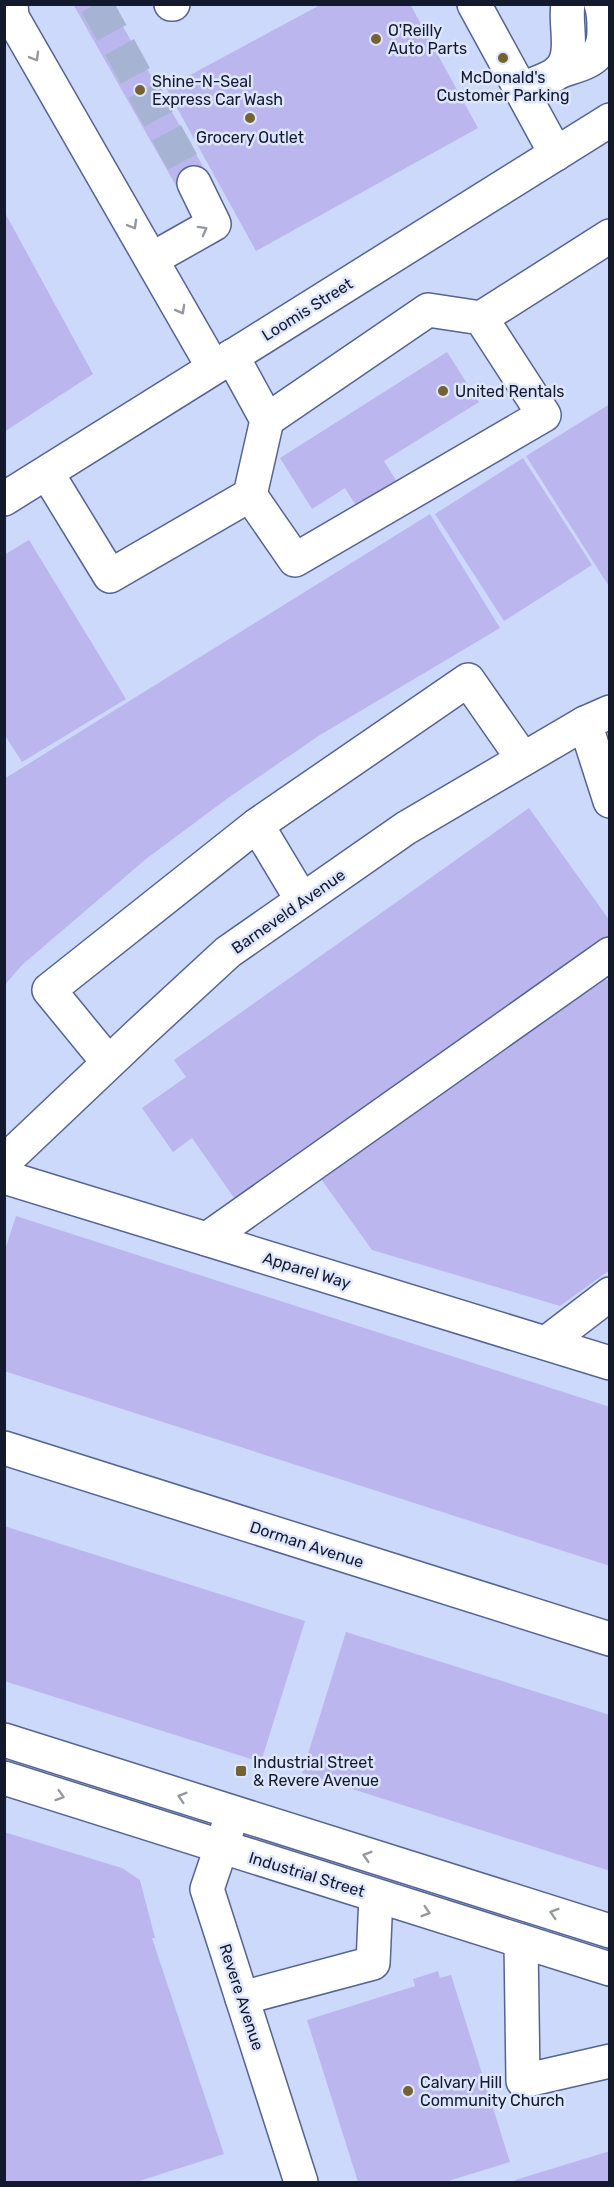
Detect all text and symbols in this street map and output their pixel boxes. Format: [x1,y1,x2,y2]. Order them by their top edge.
place label: O'Reilly Auto Parts [388,21,467,58]
marker: O'Reilly Auto Parts [369,32,383,46]
one-way arrow [28,51,39,61]
marker: McDonald's Customer Parking [496,51,510,65]
place label: McDonald's Customer Parking [436,68,570,105]
place label: Shine-N-Seal Express Car Wash [152,72,283,109]
marker: Shine-N-Seal Express Car Wash [133,83,147,97]
marker: Grocery Outlet [243,111,257,125]
place label: Grocery Outlet [196,128,304,147]
one-way arrow [126,219,137,229]
one-way arrow [197,226,207,237]
street label: Loomis Street [258,274,356,345]
one-way arrow [174,304,185,314]
place label: United Rentals [455,382,565,401]
marker: United Rentals [436,384,450,398]
street label: Barneveld Avenue [228,865,349,958]
street label: Apparel Way [261,1248,353,1293]
street label: Dorman Avenue [248,1517,366,1572]
place label: Industrial Street & Revere Avenue [253,1753,379,1790]
marker: Industrial Street & Revere Avenue [234,1764,248,1778]
one-way arrow [54,1789,65,1801]
one-way arrow [177,1792,188,1804]
street label: Industrial Street [246,1848,367,1901]
one-way arrow [362,1850,373,1863]
one-way arrow [420,1905,431,1917]
one-way arrow [549,1908,560,1921]
street label: Revere Avenue [215,1941,268,2053]
place label: Calvary Hill Community Church [420,2073,565,2110]
marker: Calvary Hill Community Church [401,2084,415,2098]

